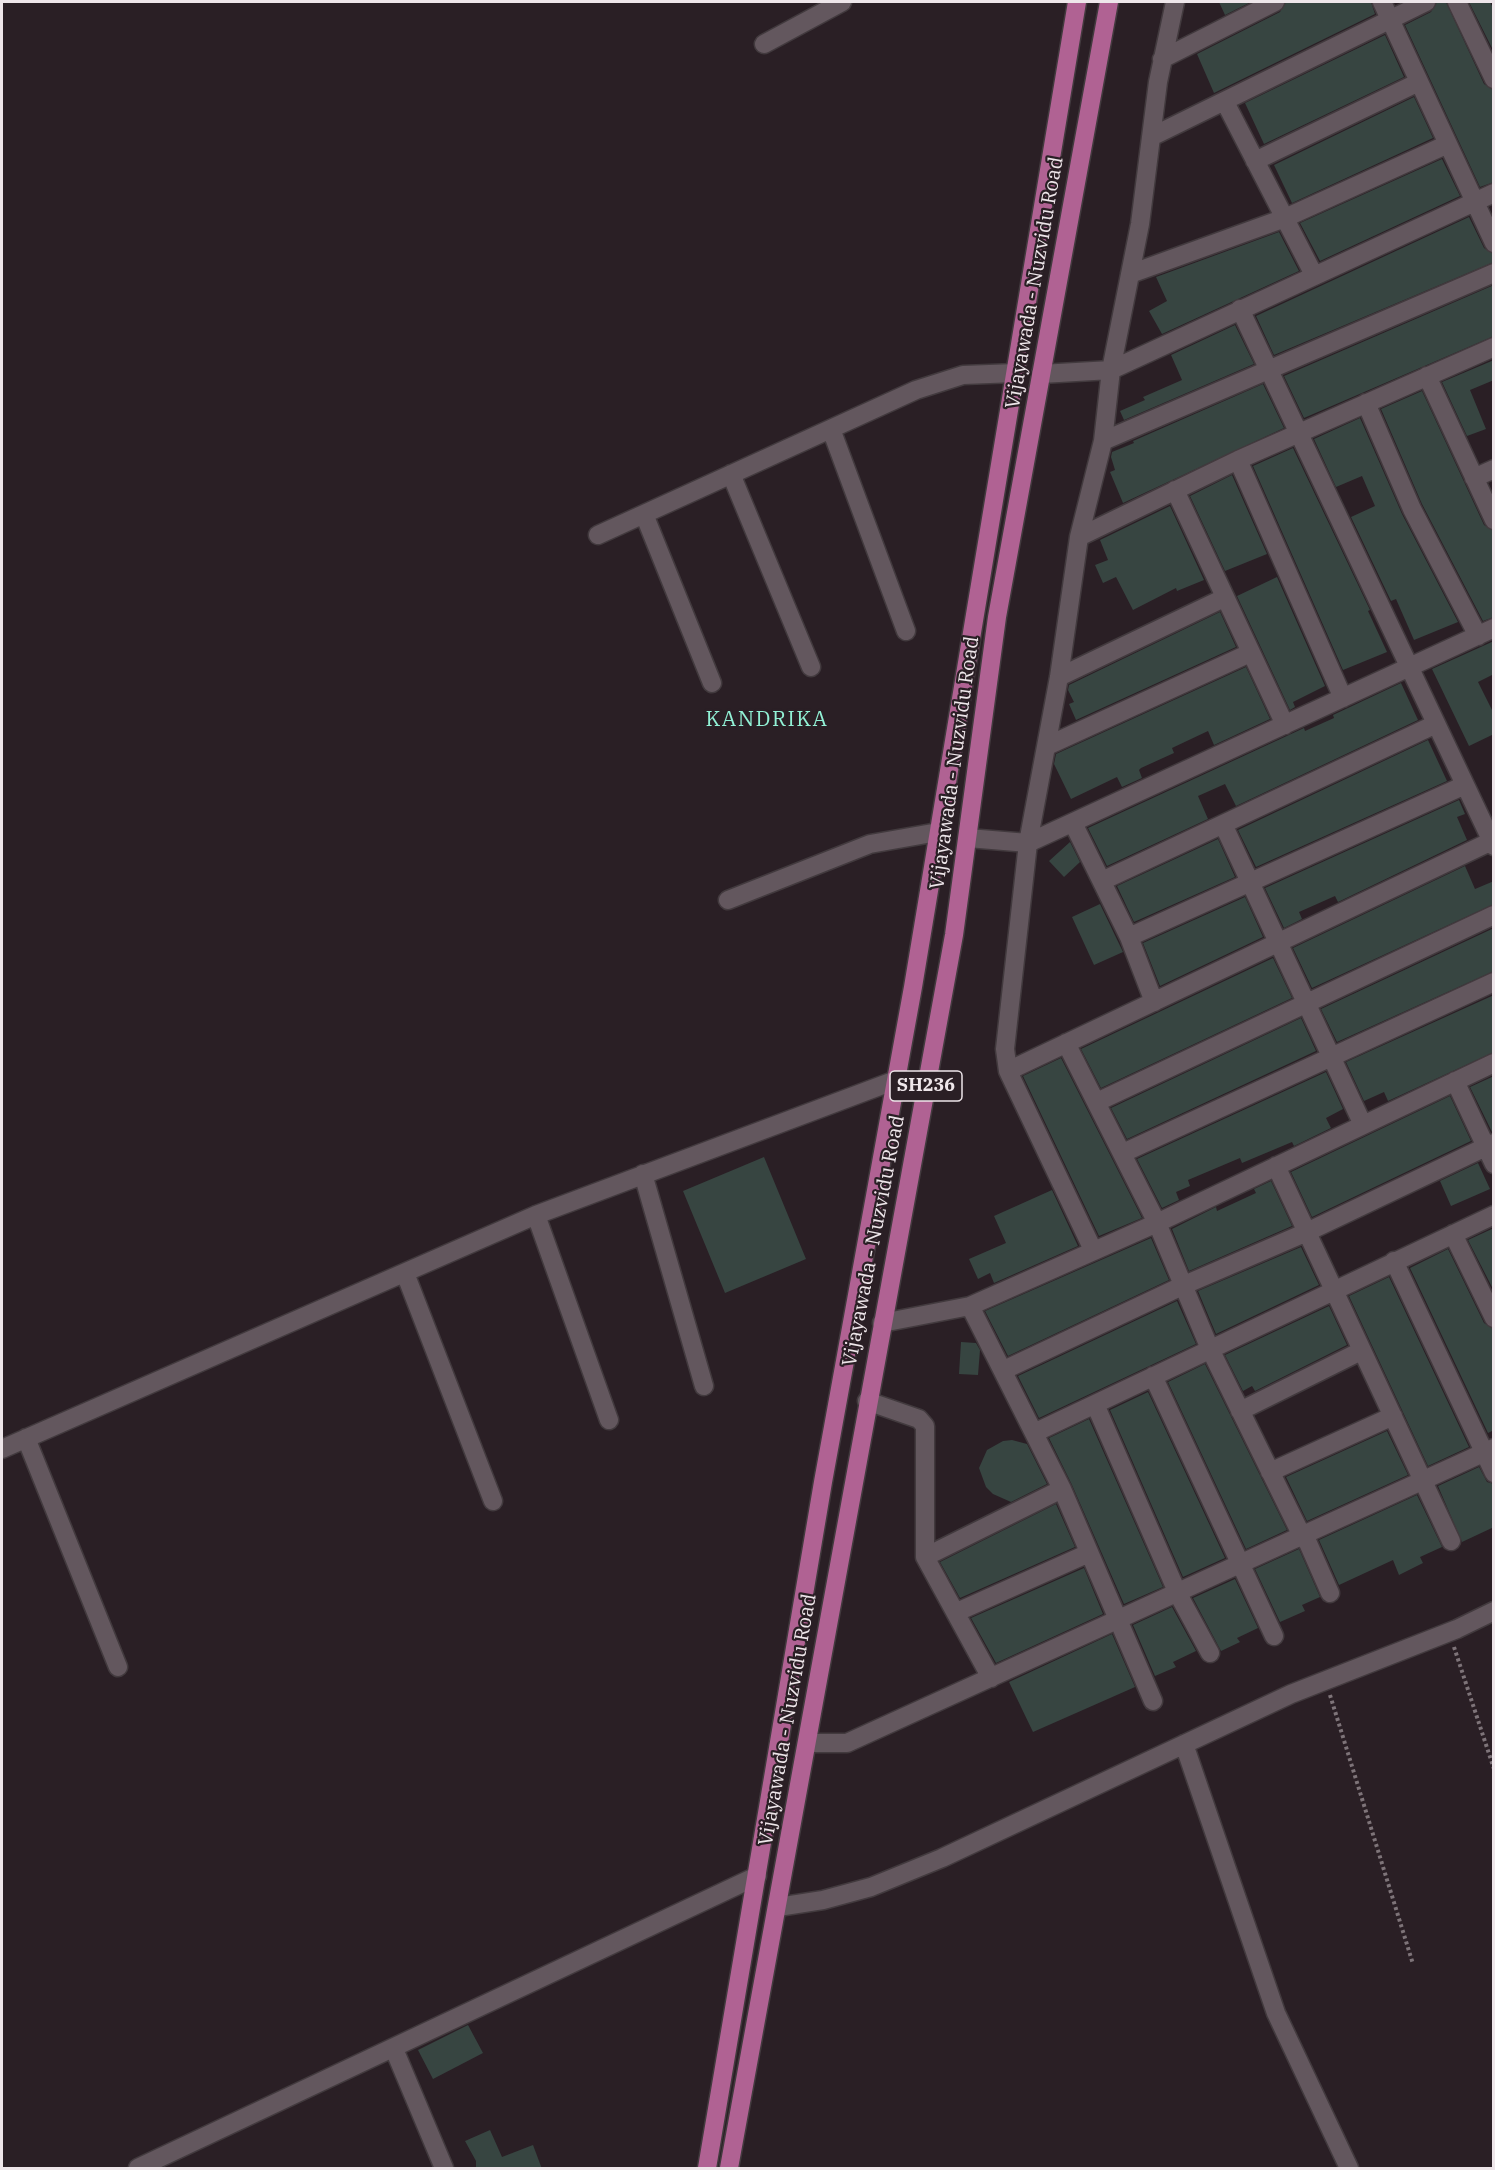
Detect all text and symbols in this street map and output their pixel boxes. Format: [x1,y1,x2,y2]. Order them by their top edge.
street label: Vijayawada - Nuzvidu Road [1001,155,1069,411]
street label: Vijayawada - Nuzvidu Road [925,635,985,891]
district label: KANDRIKA [705,707,829,733]
road number: SH236 [890,1071,962,1101]
street label: Vijayawada - Nuzvidu Road [838,1113,910,1369]
street label: Vijayawada - Nuzvidu Road [754,1592,822,1848]

